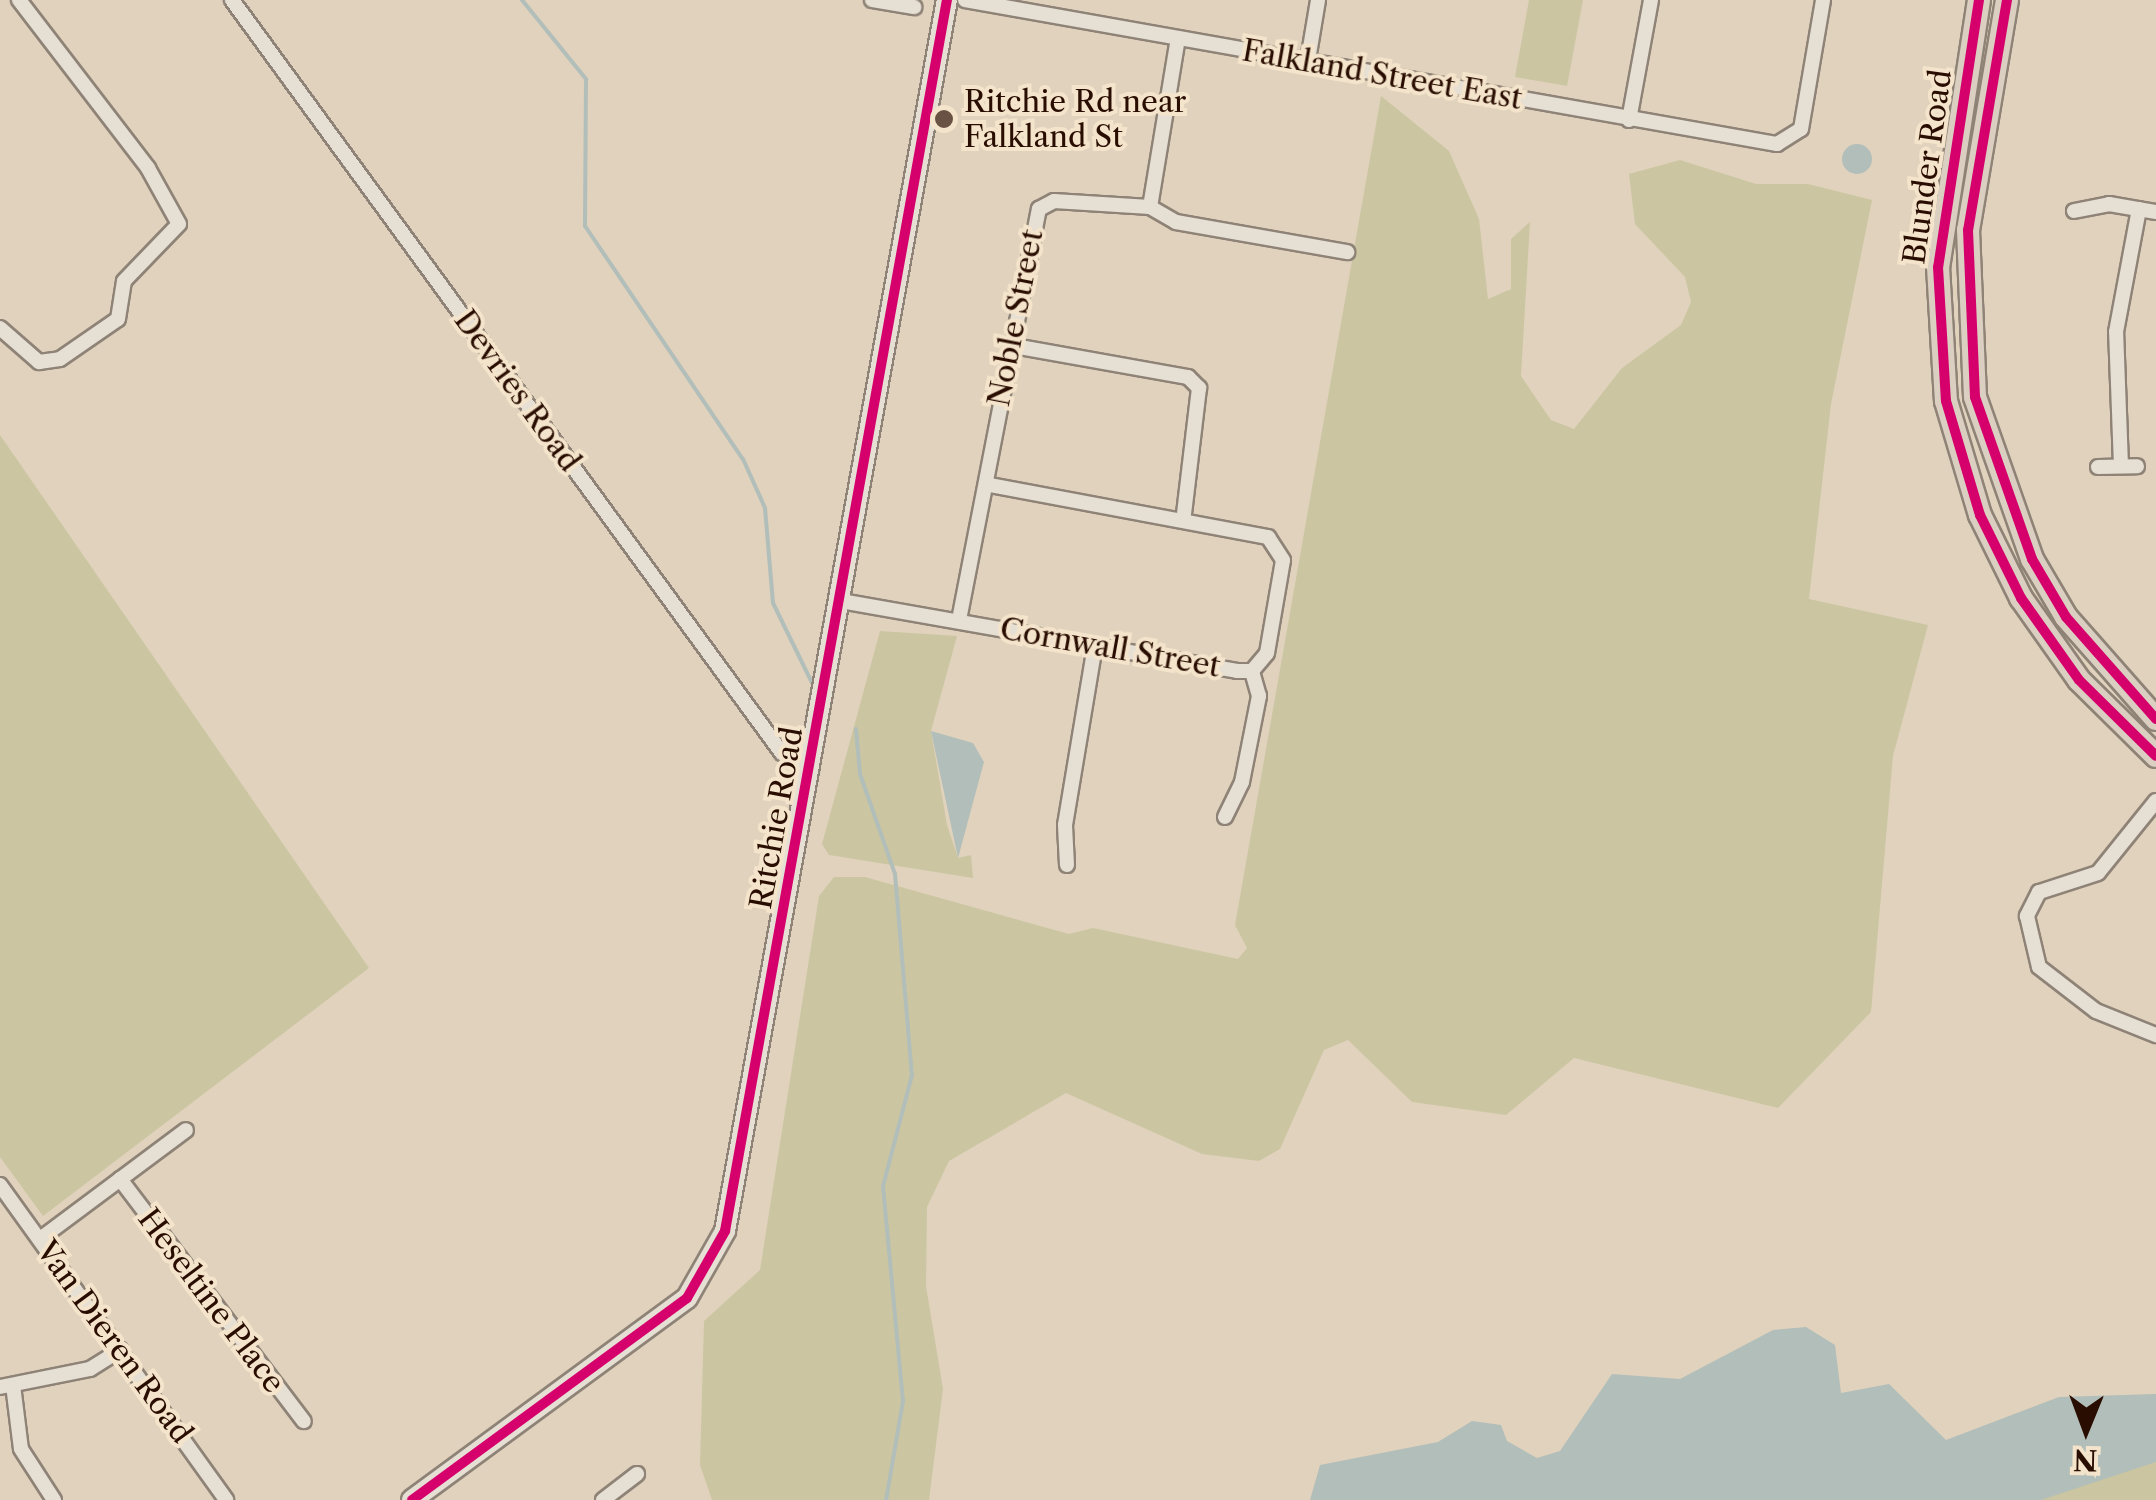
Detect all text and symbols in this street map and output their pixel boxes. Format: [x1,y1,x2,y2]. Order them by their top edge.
street label: Falkland Street East [1239,33,1525,117]
street label: Blunder Road [1896,67,1960,267]
place label: Ritchie Rd near Falkland St [964,84,1186,154]
marker: Ritchie Rd near Falkland St [933,108,955,130]
street label: Noble Street [981,227,1051,409]
street label: Devries Road [446,303,588,479]
street label: Cornwall Street [997,611,1223,685]
street label: Ritchie Road [743,724,811,912]
street label: Heseltine Place [130,1202,292,1400]
street label: Van Dieren Road [28,1234,200,1450]
north arrow [2036,1380,2136,1480]
text: N [2073,1443,2098,1477]

